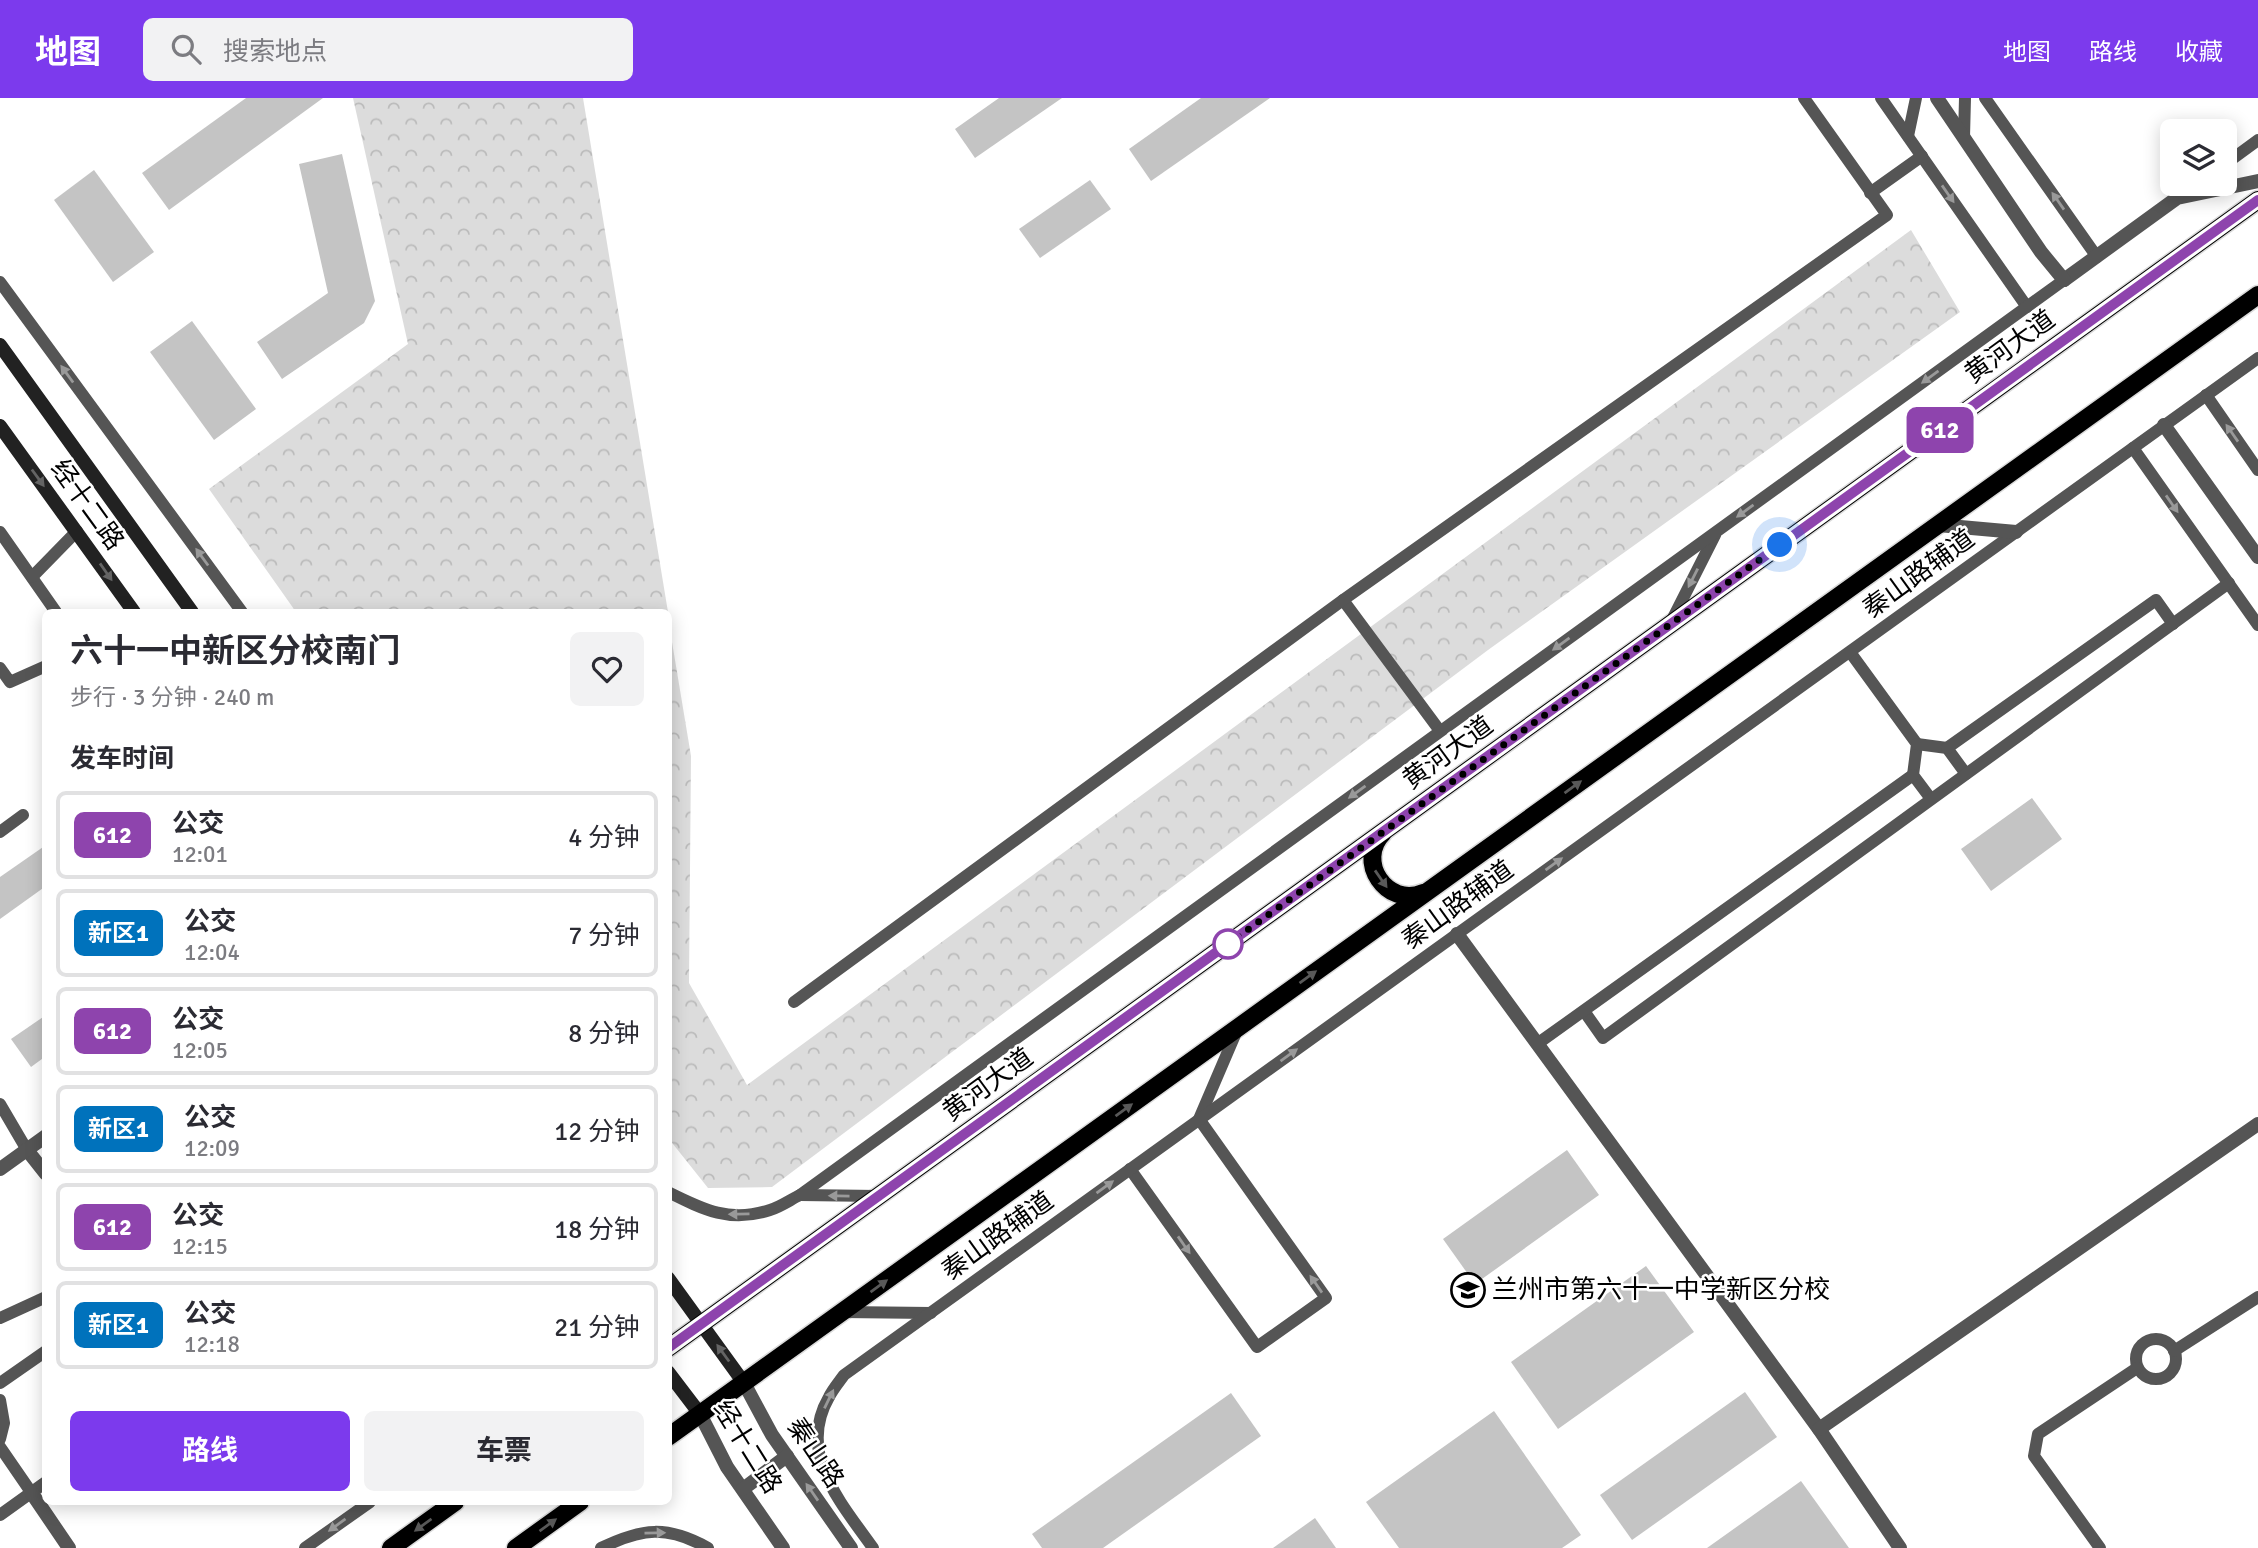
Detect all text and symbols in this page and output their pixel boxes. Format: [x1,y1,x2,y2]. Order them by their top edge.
search box [143,18,633,81]
icon: search [167,30,205,68]
text: 地图 [35,32,101,73]
text: 搜索地点 [223,36,327,68]
text: 地图 [2003,37,2051,67]
text: 路线 [2089,37,2137,67]
text: 收藏 [2175,37,2223,67]
map controls [2160,119,2237,196]
button: layers [2160,119,2237,196]
one-way arrow [1941,185,1955,203]
one-way arrow [2051,192,2065,210]
street label: 黄河大道 [1959,303,2061,391]
one-way arrow [61,365,75,383]
one-way arrow [1921,370,1939,384]
line badge: 612 [1900,407,1980,453]
text: 612 [1921,415,1959,445]
one-way arrow [2226,423,2239,442]
street label: 经十二路 [43,454,131,556]
one-way arrow [31,469,45,487]
one-way arrow [2165,495,2179,513]
one-way arrow [1736,503,1754,517]
street label: 秦山路辅道 [1857,523,1981,625]
your location [1762,527,1797,562]
one-way arrow [195,548,209,567]
one-way arrow [98,563,112,581]
one-way arrow [1687,569,1699,589]
text: 六十一中新区分校南门 [70,631,400,672]
button: heart [570,632,644,706]
one-way arrow [1552,637,1570,651]
text: 步行 · 3 分钟 · 240 m [70,683,274,712]
street label: 黄河大道 [1397,709,1499,797]
text: 发车时间 [70,743,174,775]
one-way arrow [1564,781,1582,795]
one-way arrow [1348,785,1366,799]
text: 公交 [172,808,224,840]
text: 612 [93,820,132,850]
text: 4 分钟 [568,822,640,854]
text: 12:01 [172,840,228,869]
street label: 秦山路辅道 [1396,854,1520,956]
one-way arrow [1544,857,1562,872]
one-way arrow [1374,869,1388,888]
text: 公交 [184,906,236,938]
text: 新区1 [88,918,149,948]
text: 7 分钟 [568,920,640,952]
unlabelled marker [1213,929,1243,959]
text: 12:04 [184,938,240,967]
one-way arrow [1299,970,1317,984]
text: 公交 [172,1004,224,1036]
text: 612 [93,1016,132,1046]
text: 8 分钟 [568,1018,640,1050]
text: 12:05 [172,1036,228,1065]
street label: 黄河大道 [937,1041,1039,1129]
one-way arrow [1280,1048,1298,1062]
text: 公交 [184,1102,236,1134]
one-way arrow [1114,1103,1133,1117]
text: 新区1 [88,1114,149,1144]
text: 12 分钟 [554,1116,640,1148]
text: 12:09 [184,1134,240,1163]
one-way arrow [1096,1181,1114,1195]
street label: 秦山路辅道 [936,1185,1060,1287]
one-way arrow [828,1190,850,1201]
text: 公交 [172,1200,224,1232]
one-way arrow [728,1208,750,1220]
text: 612 [93,1212,132,1242]
text: 18 分钟 [554,1214,640,1246]
text: 12:15 [172,1232,228,1261]
one-way arrow [1177,1236,1191,1254]
school or university icon: 兰州市第六十一中学新区分校 [1449,1271,1487,1309]
place label: 兰州市第六十一中学新区分校 [1492,1274,1830,1306]
one-way arrow [1309,1275,1323,1293]
one-way arrow [870,1279,888,1293]
text: 公交 [184,1298,236,1330]
text: 新区1 [88,1310,149,1340]
text: 21 分钟 [554,1312,640,1344]
text: 12:18 [184,1330,240,1359]
one-way arrow [716,1344,730,1362]
one-way arrow [823,1389,835,1409]
street label: 经十二路 [706,1394,788,1500]
button: 路线 [70,1411,350,1491]
button: 车票 [364,1411,644,1491]
street label: 秦山路 [780,1412,850,1494]
one-way arrow [805,1483,819,1501]
one-way arrow [328,1518,346,1532]
one-way arrow [414,1518,432,1532]
one-way arrow [538,1518,557,1532]
one-way arrow [644,1527,666,1539]

